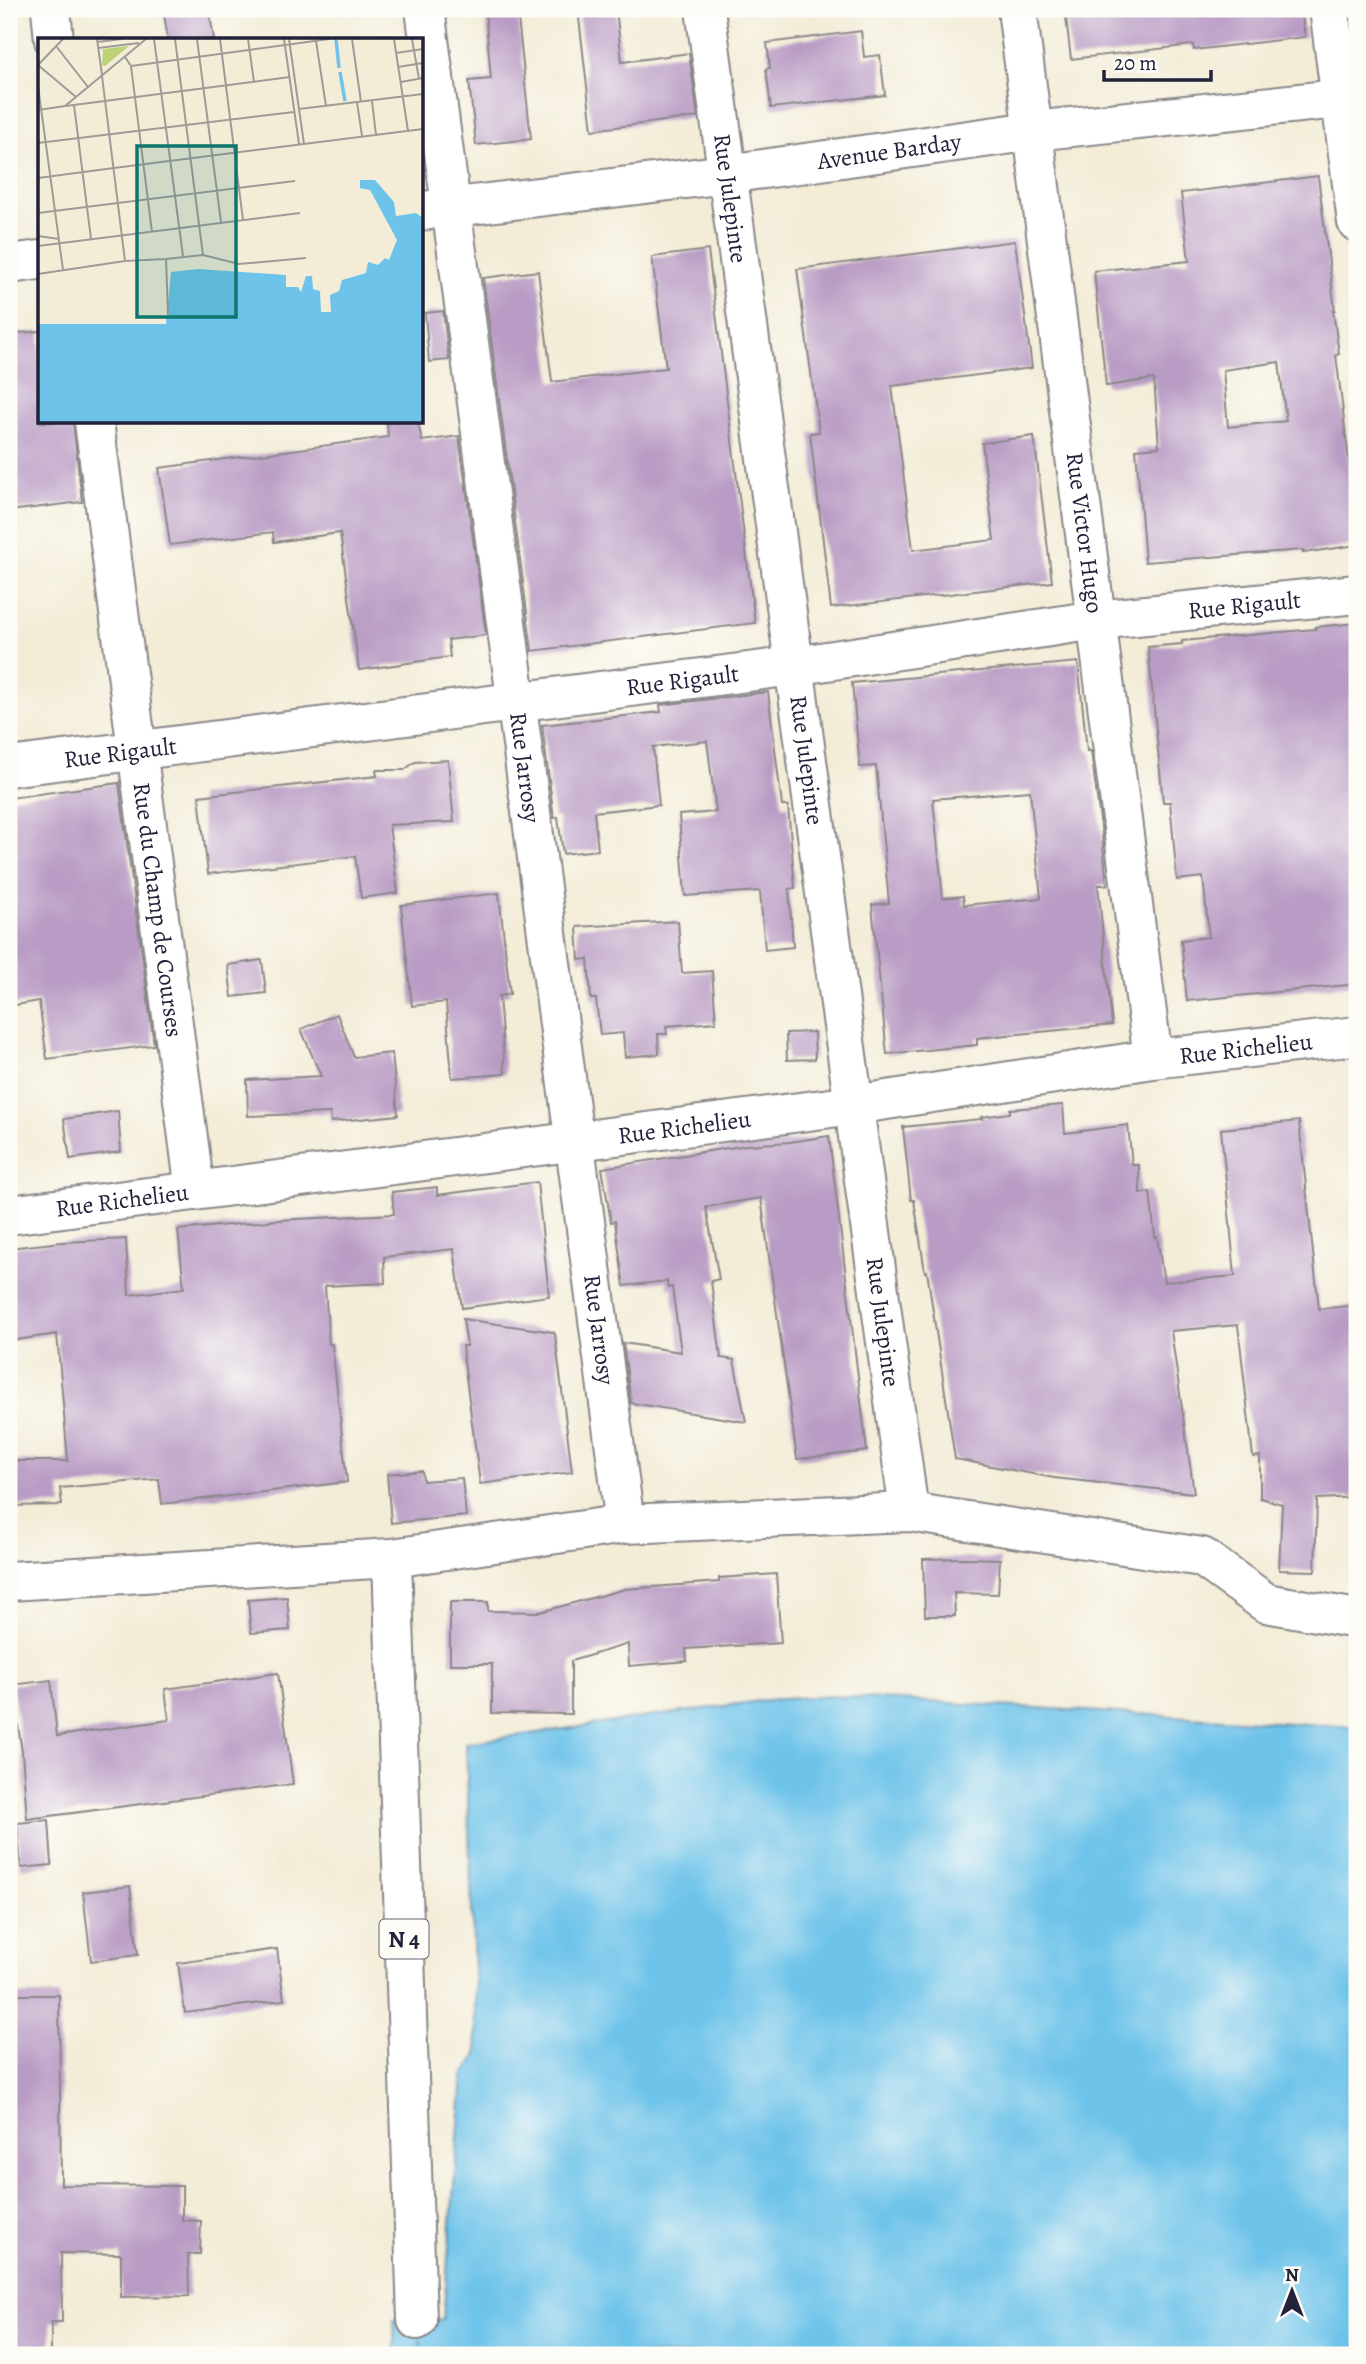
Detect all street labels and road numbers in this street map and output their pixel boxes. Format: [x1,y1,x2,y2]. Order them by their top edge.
street label: Avenue Barday [814,125,964,177]
street label: Rue Julepinte [706,131,755,265]
street label: Rue Victor Hugo [1059,450,1111,615]
street label: Rue Rigault [1186,584,1302,627]
street label: Rue Rigault [624,657,741,703]
street label: Rue Julepinte [782,693,832,827]
street label: Rue Jarrosy [502,710,548,825]
street label: Rue Rigault [62,730,178,776]
street label: Rue du Champ de Courses [125,780,191,1039]
street label: Rue Richelieu [1177,1025,1314,1072]
street label: Rue Richelieu [616,1103,753,1152]
street label: Rue Richelieu [54,1176,190,1225]
street label: Rue Julepinte [859,1255,908,1389]
street label: Rue Jarrosy [576,1272,623,1387]
road number: N 4 [380,1920,428,1958]

